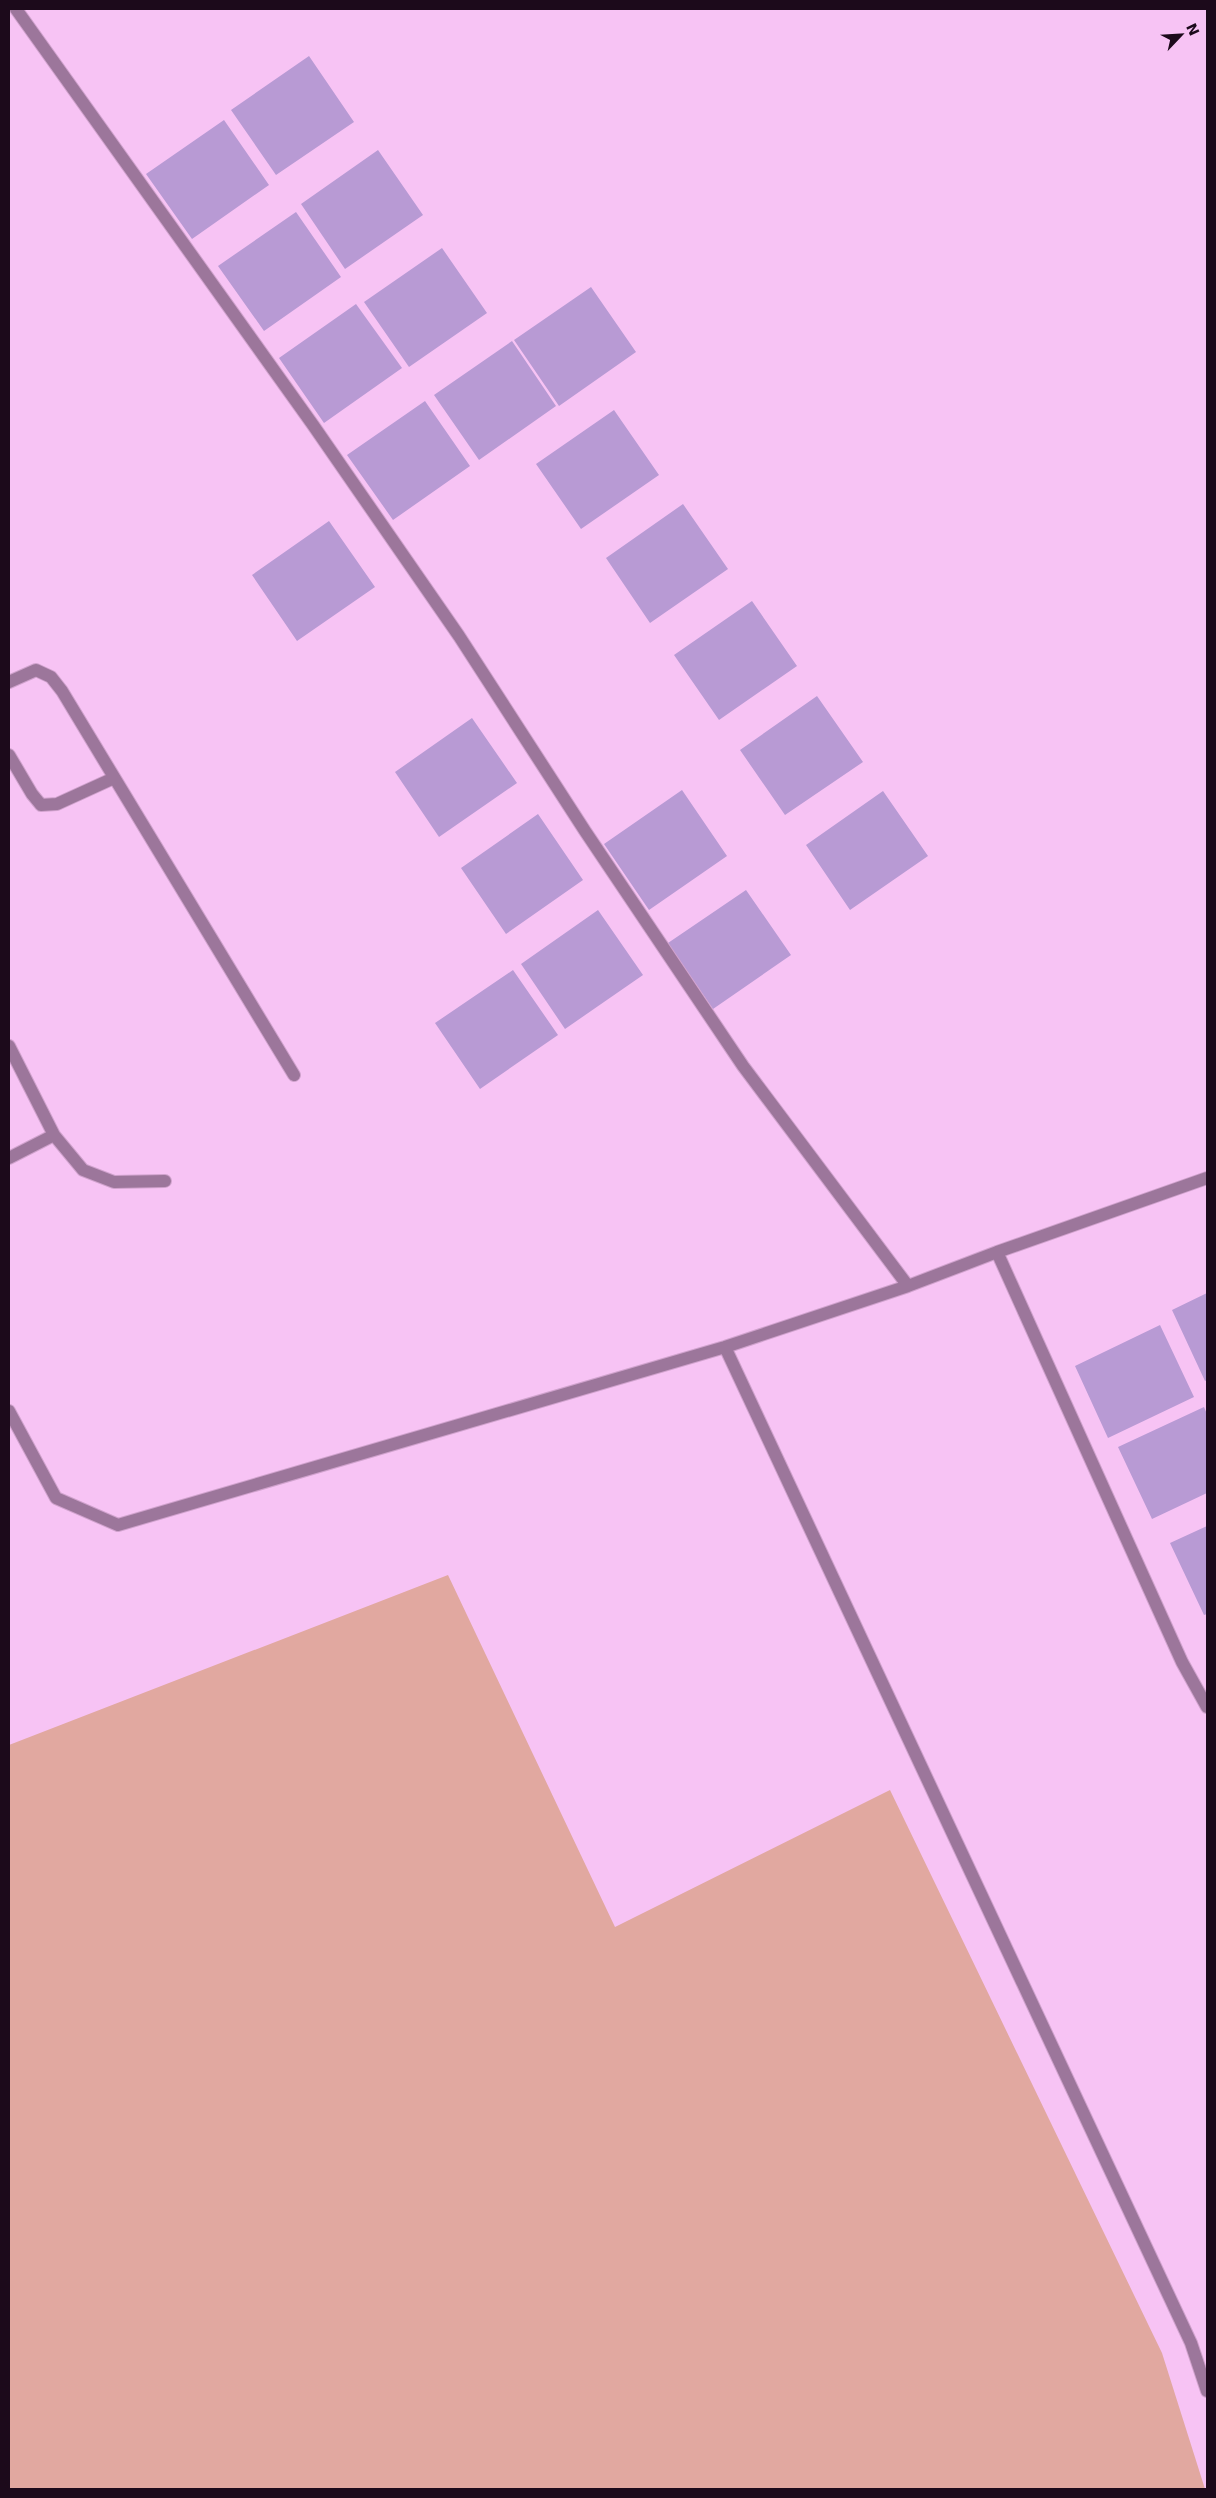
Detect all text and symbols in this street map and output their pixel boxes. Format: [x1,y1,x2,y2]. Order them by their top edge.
north arrow [1156,10,1206,60]
text: N [1183,21,1203,38]

